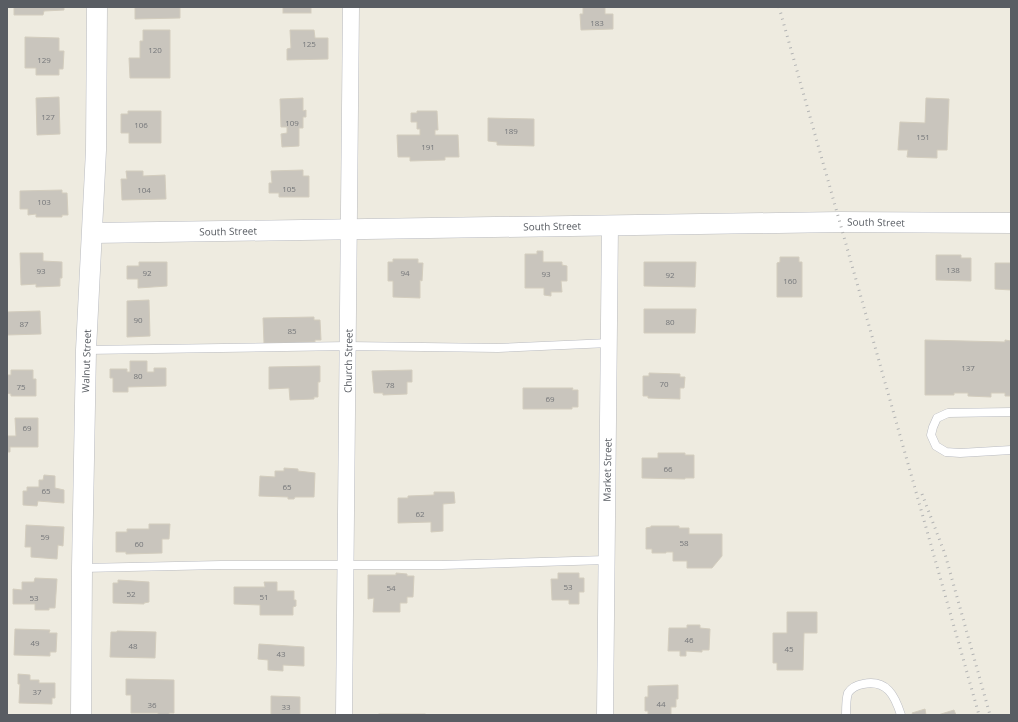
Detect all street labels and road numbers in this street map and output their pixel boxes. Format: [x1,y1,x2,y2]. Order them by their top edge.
street label: South Street [847,214,905,230]
street label: South Street [523,218,581,234]
street label: South Street [199,223,257,239]
street label: Church Street [340,328,356,393]
street label: Walnut Street [78,329,94,393]
street label: Market Street [599,438,615,502]

